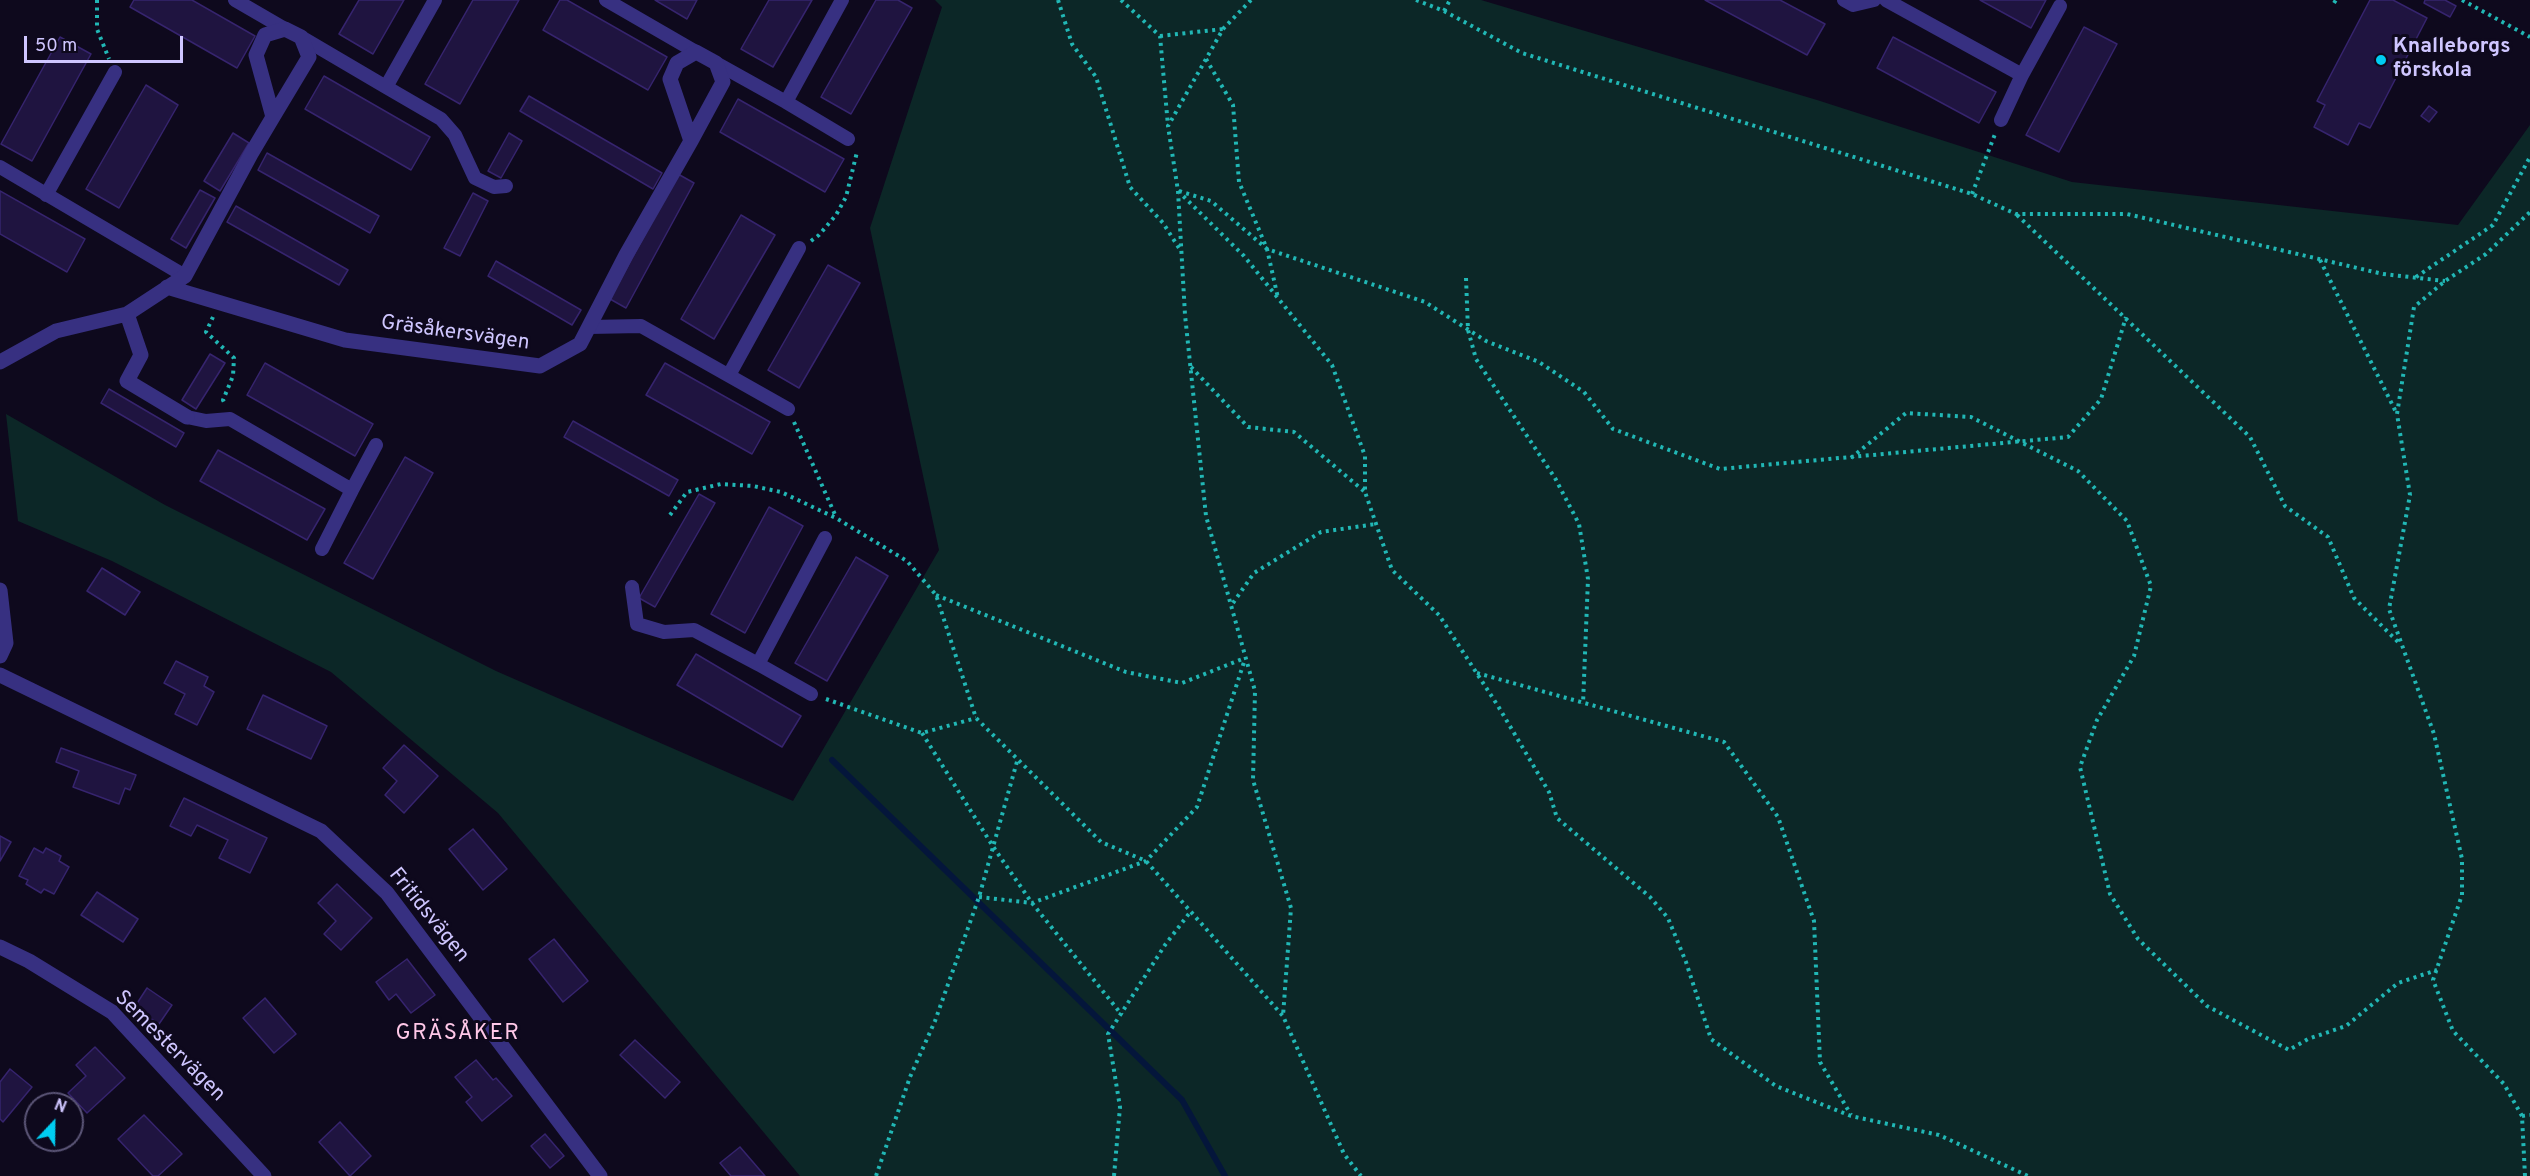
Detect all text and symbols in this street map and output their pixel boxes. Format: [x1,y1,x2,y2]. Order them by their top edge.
scale bar [27,24,186,62]
text: 50 m [35,35,77,58]
place label: Knalleborgs förskola [2393,35,2511,85]
marker: Knalleborgs förskola [2374,53,2388,67]
street label: Gräsåkersvägen [379,311,531,357]
street label: Fritidsvägen [382,864,474,968]
street label: Semestervägen [108,986,230,1108]
district label: GRÄSÅKER [396,1022,520,1048]
north arrow [24,1092,84,1152]
text: N [51,1096,69,1119]

